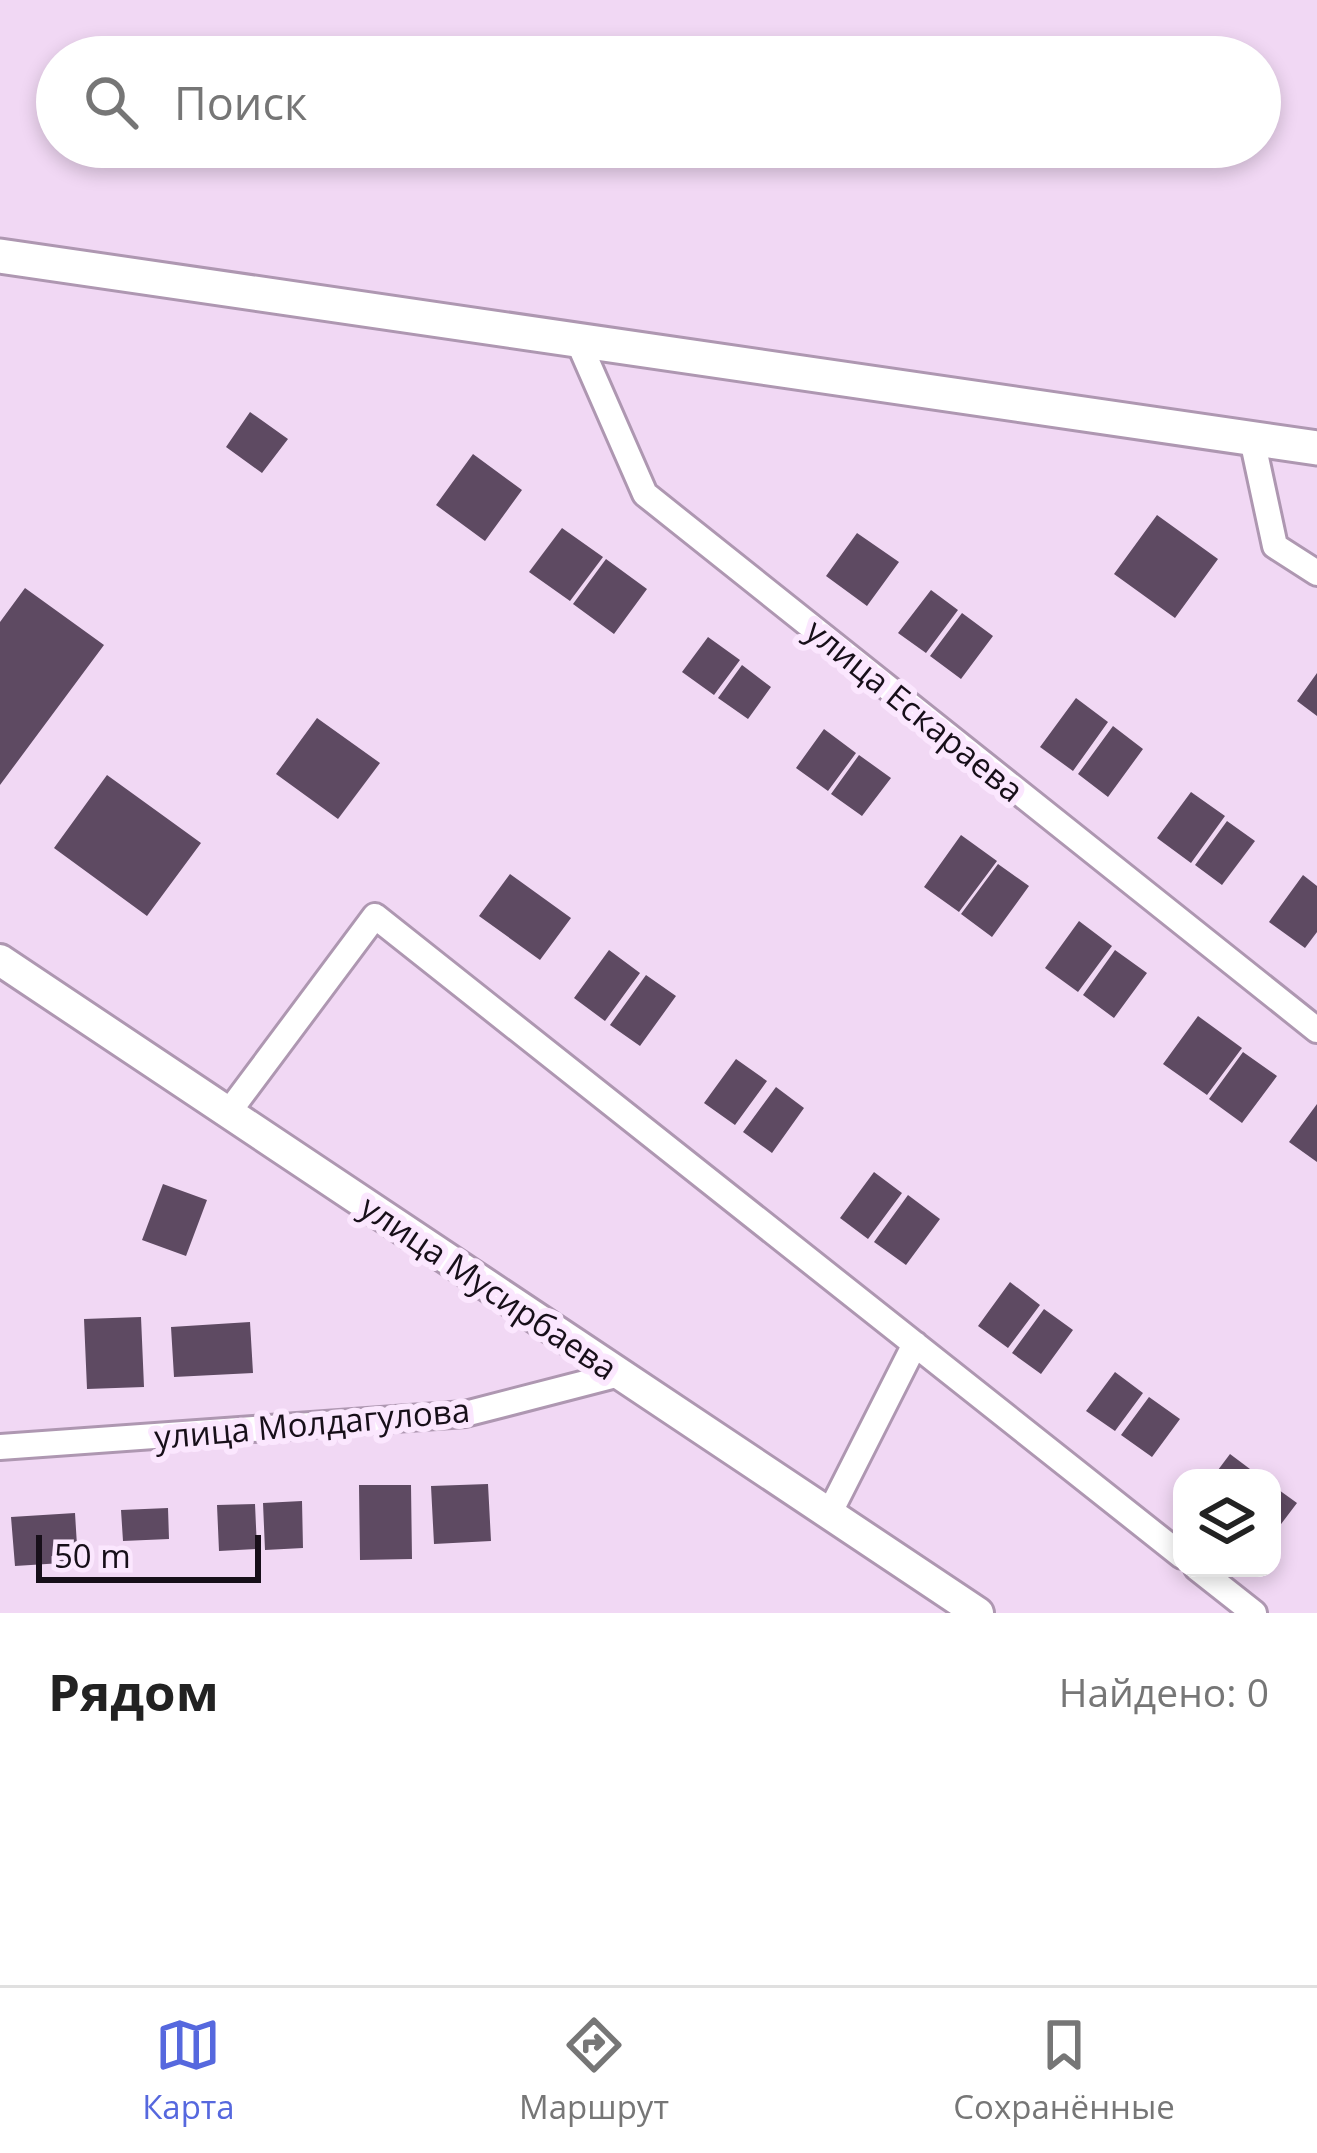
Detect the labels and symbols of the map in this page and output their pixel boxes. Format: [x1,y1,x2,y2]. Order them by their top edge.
street label: улица Ескараева [797,608,1033,812]
street label: улица Мусирбаева [352,1184,626,1390]
street label: улица Молдагулова [152,1387,472,1459]
scale bar [36,1529,261,1582]

